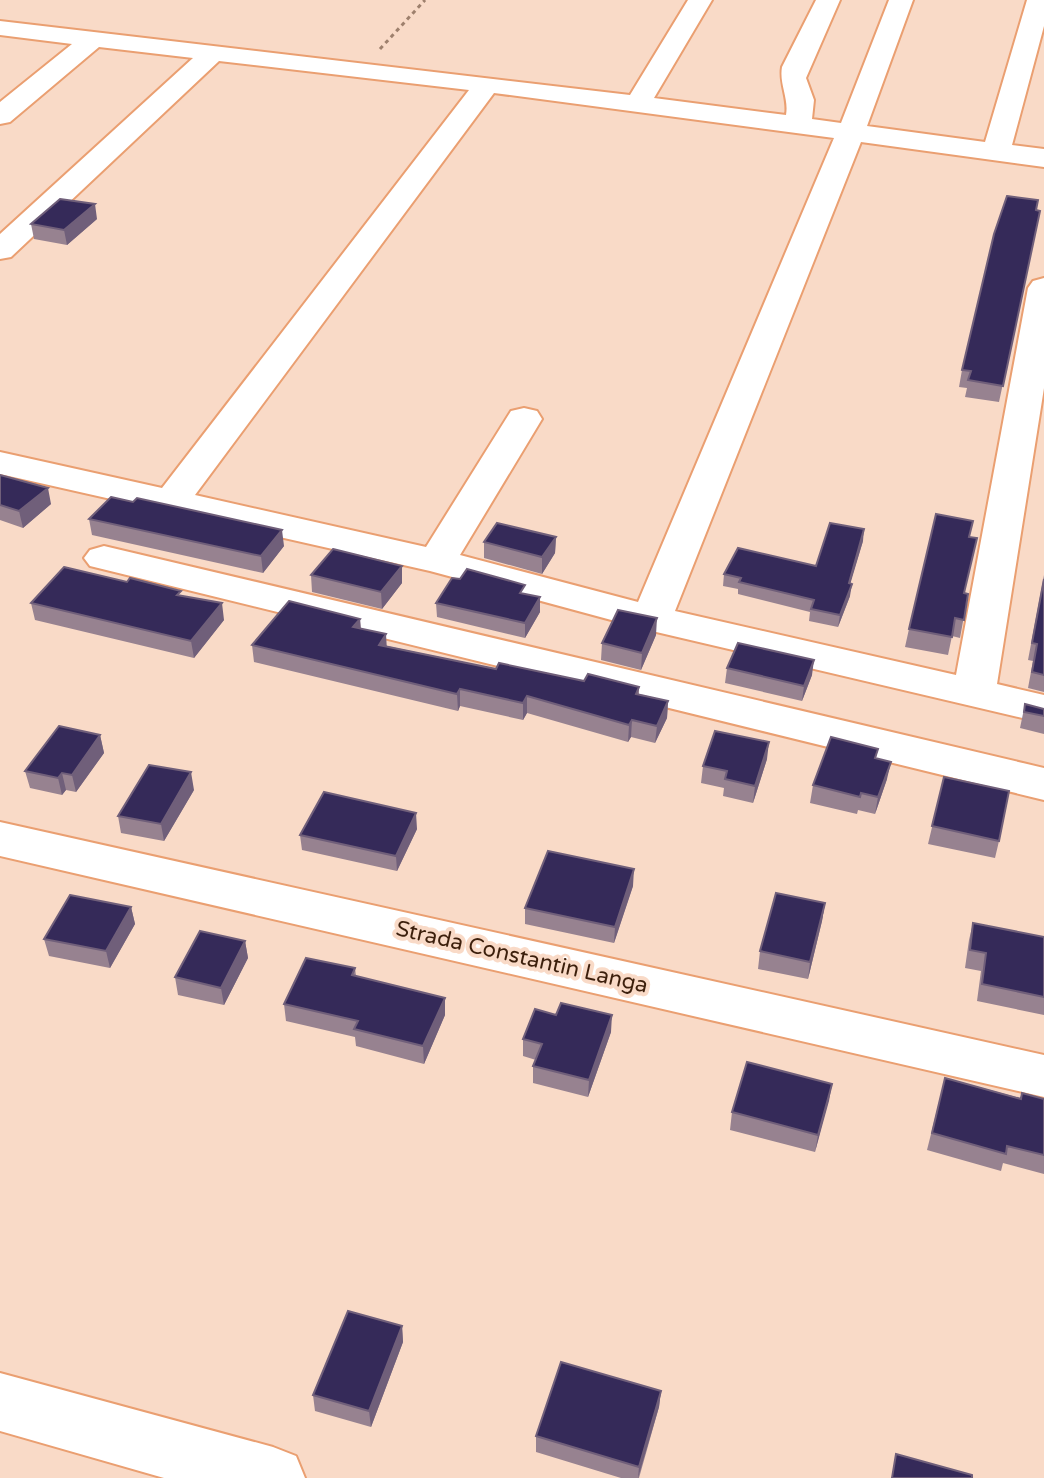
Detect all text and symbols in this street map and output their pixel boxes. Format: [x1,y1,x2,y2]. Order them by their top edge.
street label: Strada Constantin Langa [393,915,651,999]

